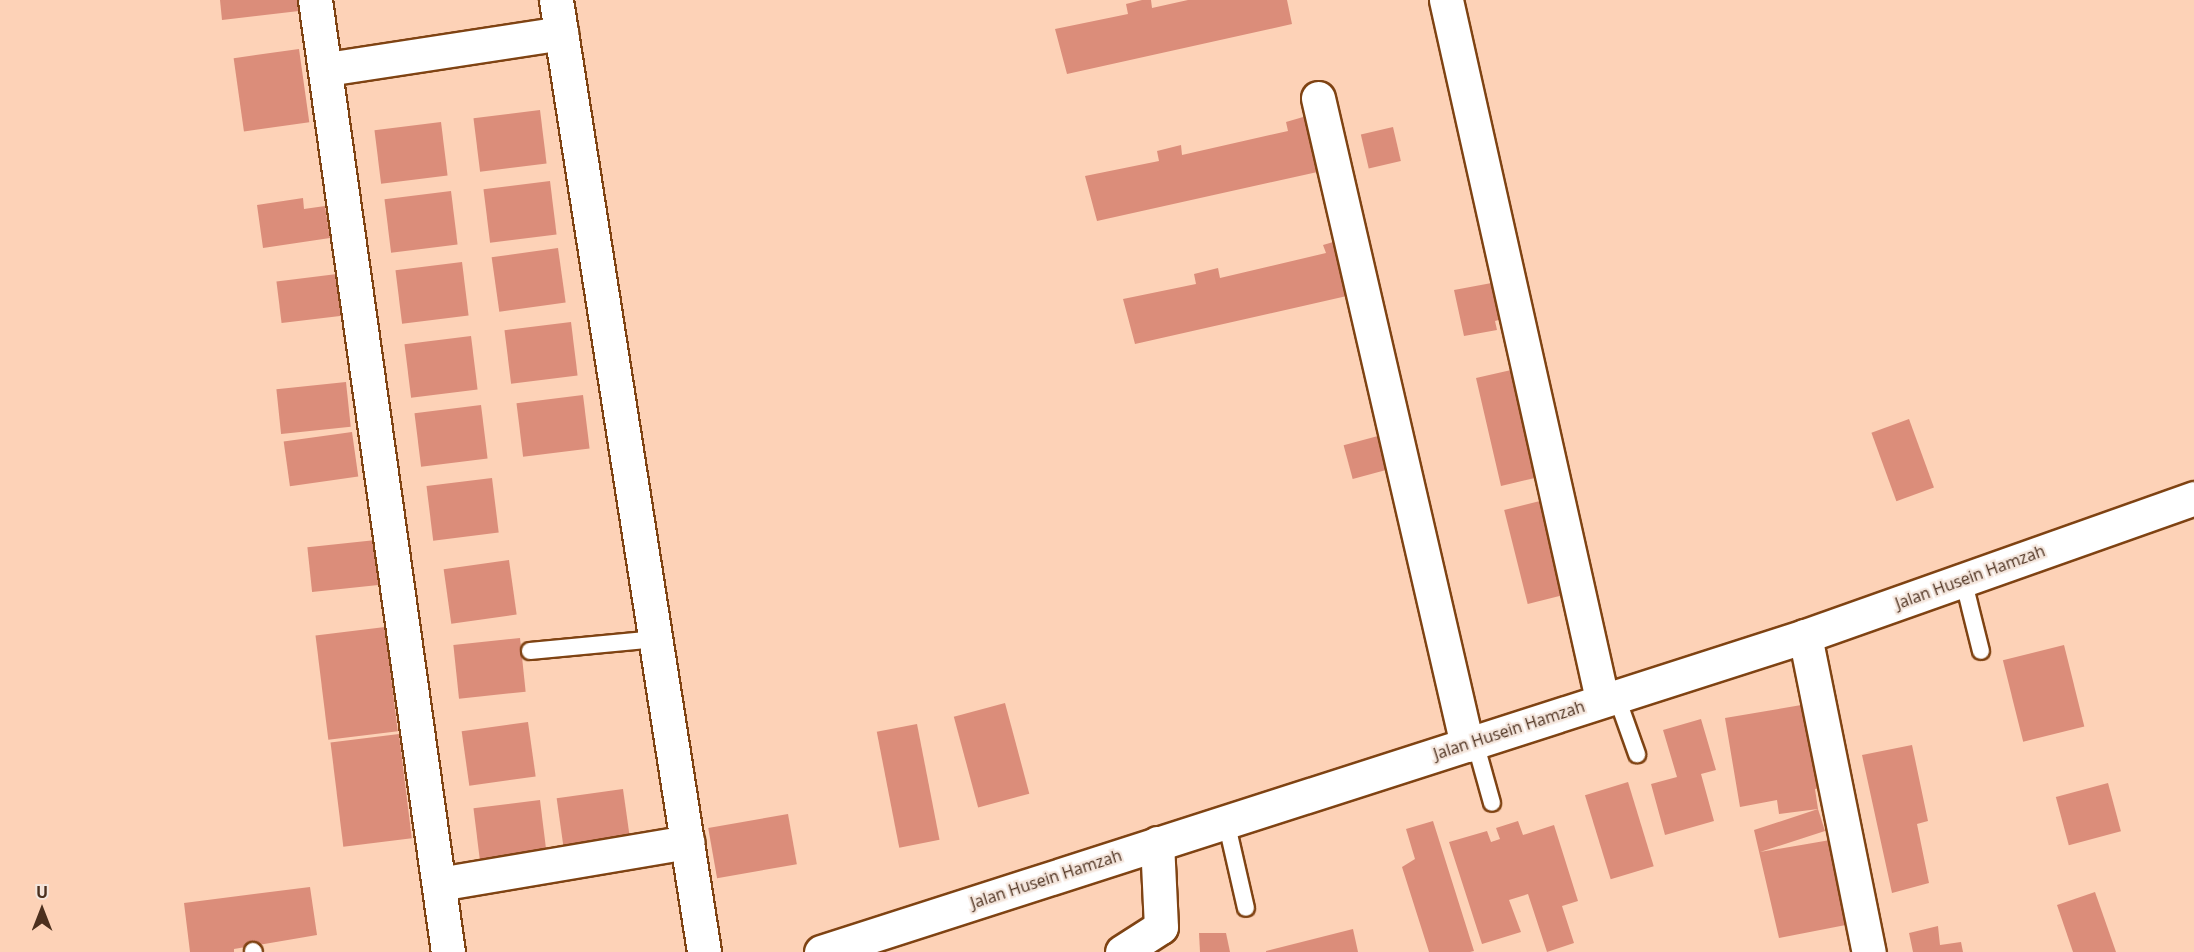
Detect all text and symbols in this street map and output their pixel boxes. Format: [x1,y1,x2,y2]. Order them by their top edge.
street label: Jalan Husein Hamzah [1892,541,2048,613]
street label: Jalan Husein Hamzah [1431,696,1587,764]
street label: Jalan Husein Hamzah [968,845,1124,913]
north arrow [12,880,72,940]
text: U [36,881,48,903]

